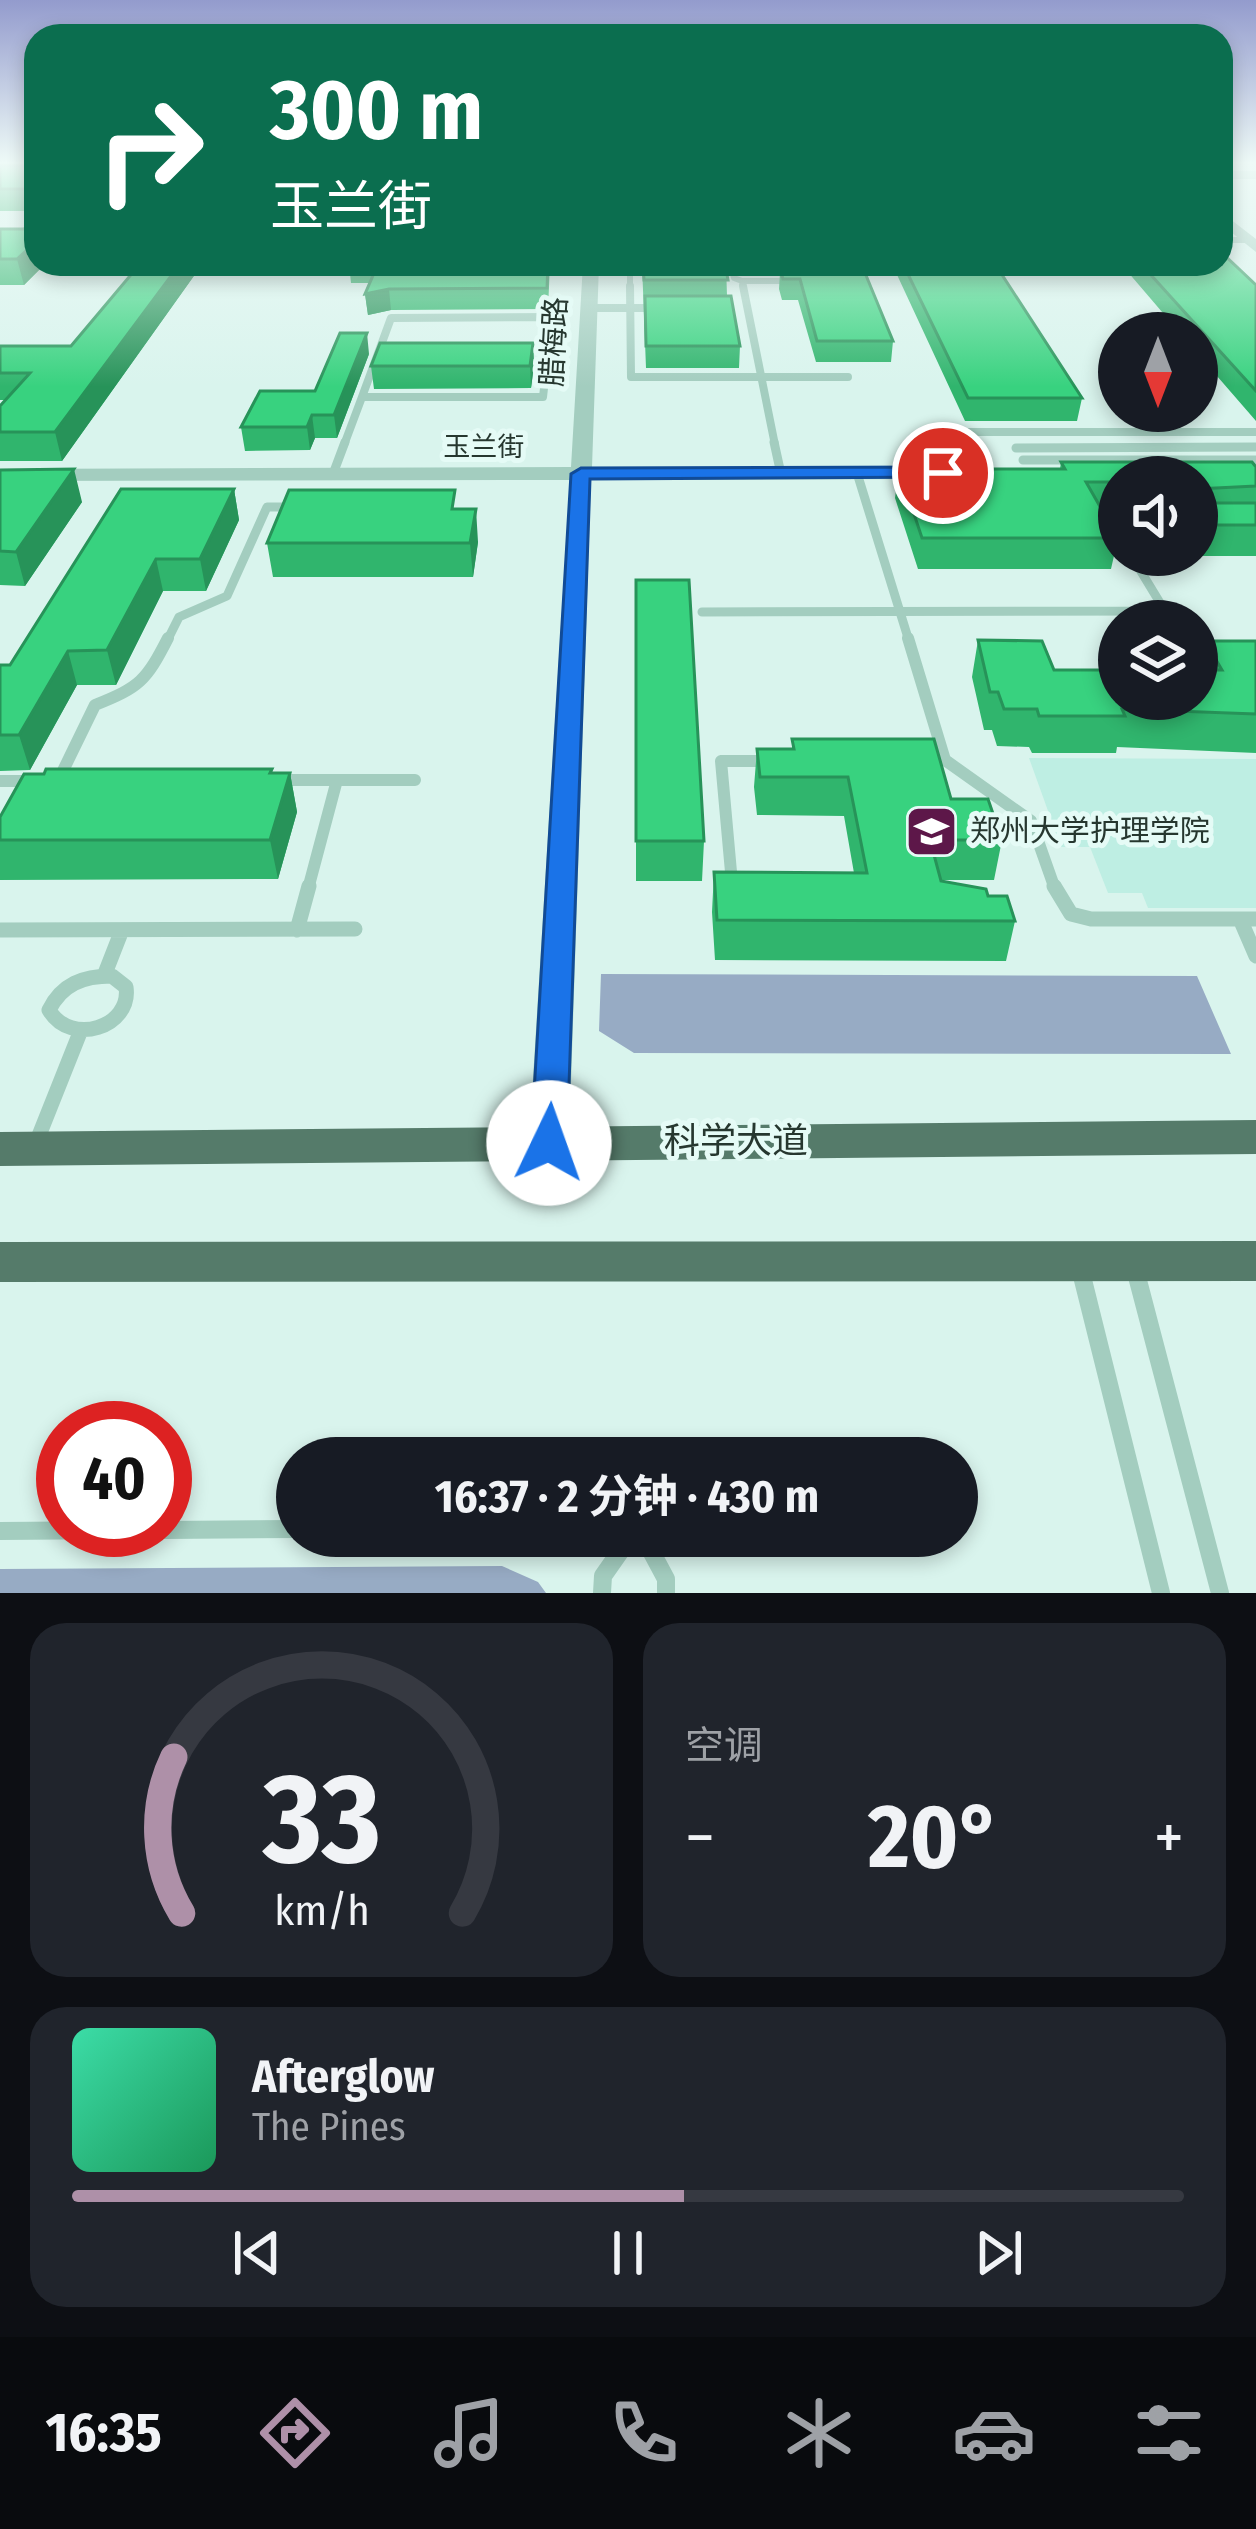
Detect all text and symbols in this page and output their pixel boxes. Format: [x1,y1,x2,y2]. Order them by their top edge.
text: 300 m [270,60,483,161]
icon: right [72,72,228,228]
text: 玉兰街 [270,175,432,239]
street label: 腊梅路 [534,296,574,388]
north arrow [1098,312,1218,432]
map controls [1098,312,1218,720]
pin [892,422,994,524]
street label: 玉兰街 [444,431,525,463]
icon: arrive [910,440,976,506]
button: sound [1098,456,1218,576]
button: layers [1098,600,1218,720]
school or university icon: 郑州大学护理学院 [903,803,959,859]
place label: 郑州大学护理学院 [970,813,1210,849]
position arrow [486,1080,612,1206]
street label: 科学大道 [664,1119,808,1163]
speed limit sign: 40 [36,1401,192,1557]
text: 16:37 · 2 分钟 · 430 m [435,1470,819,1524]
text: 空调 [685,1723,763,1769]
text: 33 [261,1745,381,1895]
text: 20° [868,1783,1001,1891]
text: − [685,1798,715,1877]
text: + [1154,1798,1184,1877]
text: km/h [274,1885,369,1936]
text: Afterglow [252,2050,434,2104]
text: The Pines [252,2104,406,2150]
icon: previous [224,2220,290,2286]
icon: pause [595,2220,661,2286]
icon: next [966,2220,1032,2286]
icon: directions [253,2391,337,2475]
icon: music [427,2391,511,2475]
icon: phone [602,2391,686,2475]
icon: climate [777,2391,861,2475]
icon: car [952,2391,1036,2475]
icon: filters [1127,2391,1211,2475]
text: 16:35 [45,2401,162,2465]

